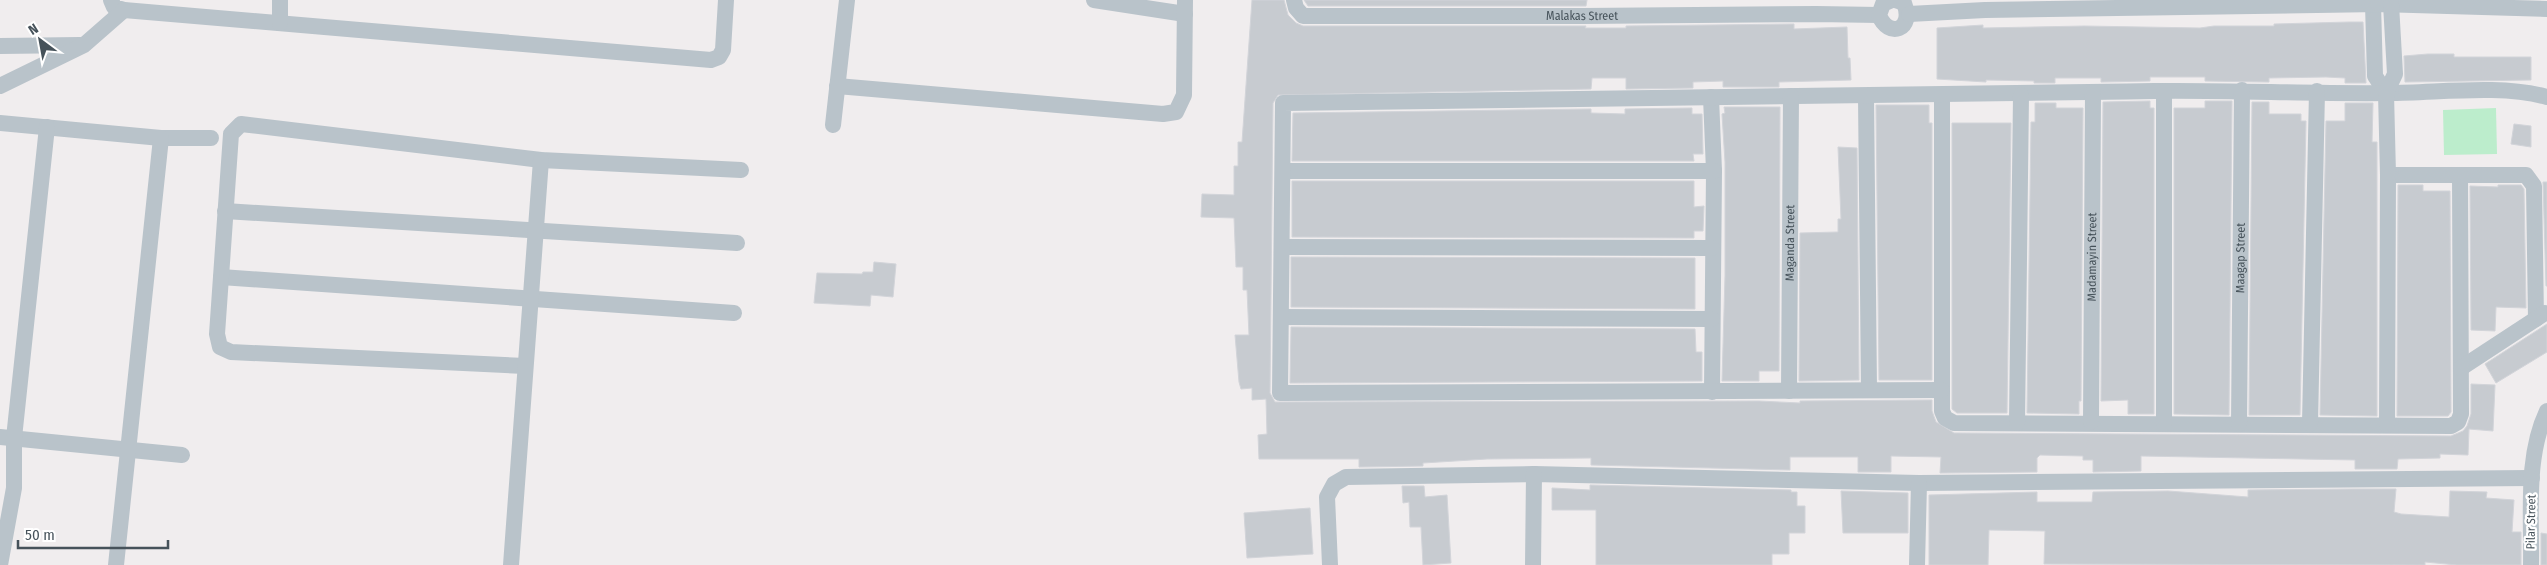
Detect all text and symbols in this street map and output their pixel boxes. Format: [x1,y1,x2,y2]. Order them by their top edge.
street label: Malakas Street [1546,9,1618,23]
north arrow [15,15,65,65]
text: N [25,20,41,39]
street label: Maganda Street [1783,205,1797,281]
street label: Madamayin Street [2085,212,2099,301]
street label: Maagap Street [2233,223,2248,293]
street label: Pilar Street [2524,494,2538,550]
scale bar [18,518,168,550]
text: 50 m [25,526,55,544]

